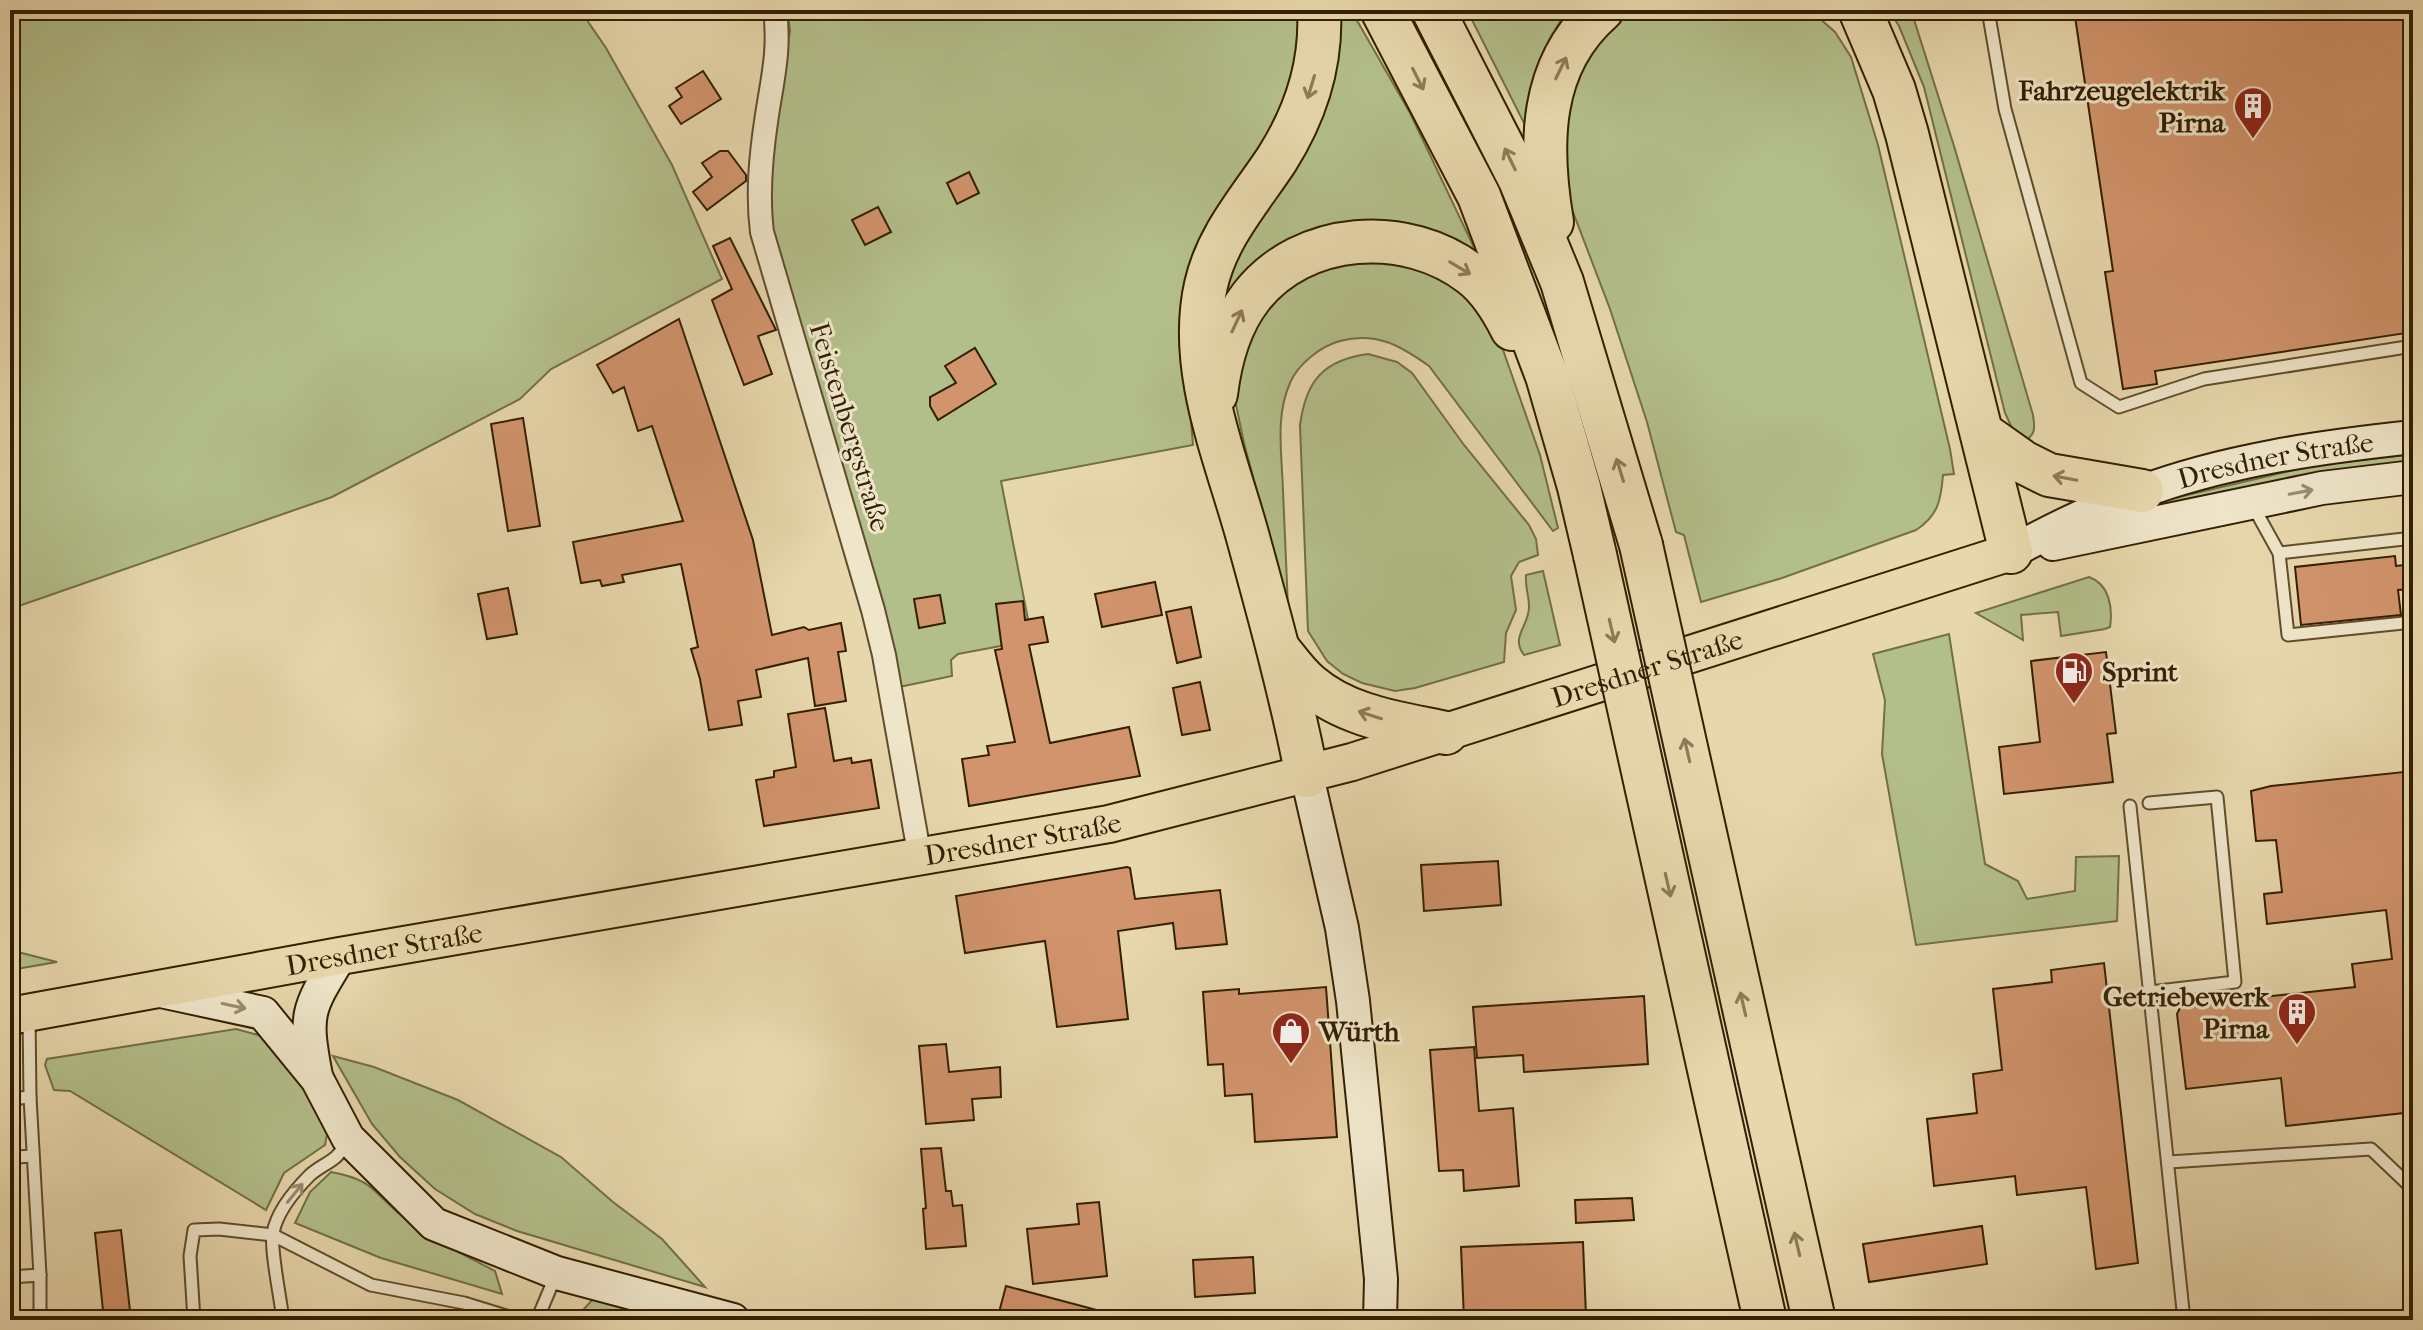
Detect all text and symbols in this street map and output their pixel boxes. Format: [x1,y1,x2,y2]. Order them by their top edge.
one-way arrow [1554,57,1569,81]
one-way arrow [1411,67,1426,91]
one-way arrow [1303,74,1317,99]
place label: Fahrzeugelektrik Pirna [2019,74,2227,139]
building icon: Fahrzeugelektrik Pirna [2232,85,2274,140]
one-way arrow [1502,147,1517,171]
one-way arrow [1448,260,1471,276]
one-way arrow [1230,309,1245,333]
street label: Feistenbergstraße [803,318,898,536]
street label: Dresdner Straße [2173,425,2375,495]
one-way arrow [1612,457,1627,483]
one-way arrow [2053,470,2078,485]
one-way arrow [2288,484,2313,499]
one-way arrow [1605,618,1620,644]
street label: Dresdner Straße [1547,622,1747,714]
fuel station icon: Sprint [2053,650,2095,705]
place label: Sprint [2102,655,2179,688]
one-way arrow [1357,707,1383,722]
one-way arrow [1679,737,1694,763]
street label: Dresdner Straße [922,805,1125,872]
one-way arrow [1661,872,1676,898]
street label: Dresdner Straße [283,915,485,982]
place label: Getriebewerk Pirna [2103,980,2271,1045]
one-way arrow [1735,991,1750,1017]
building icon: Getriebewerk Pirna [2276,991,2318,1046]
one-way arrow [220,999,246,1014]
shop icon: Würth [1270,1010,1312,1065]
place label: Würth [1318,1015,1400,1048]
one-way arrow [287,1183,304,1204]
one-way arrow [1789,1232,1804,1257]

